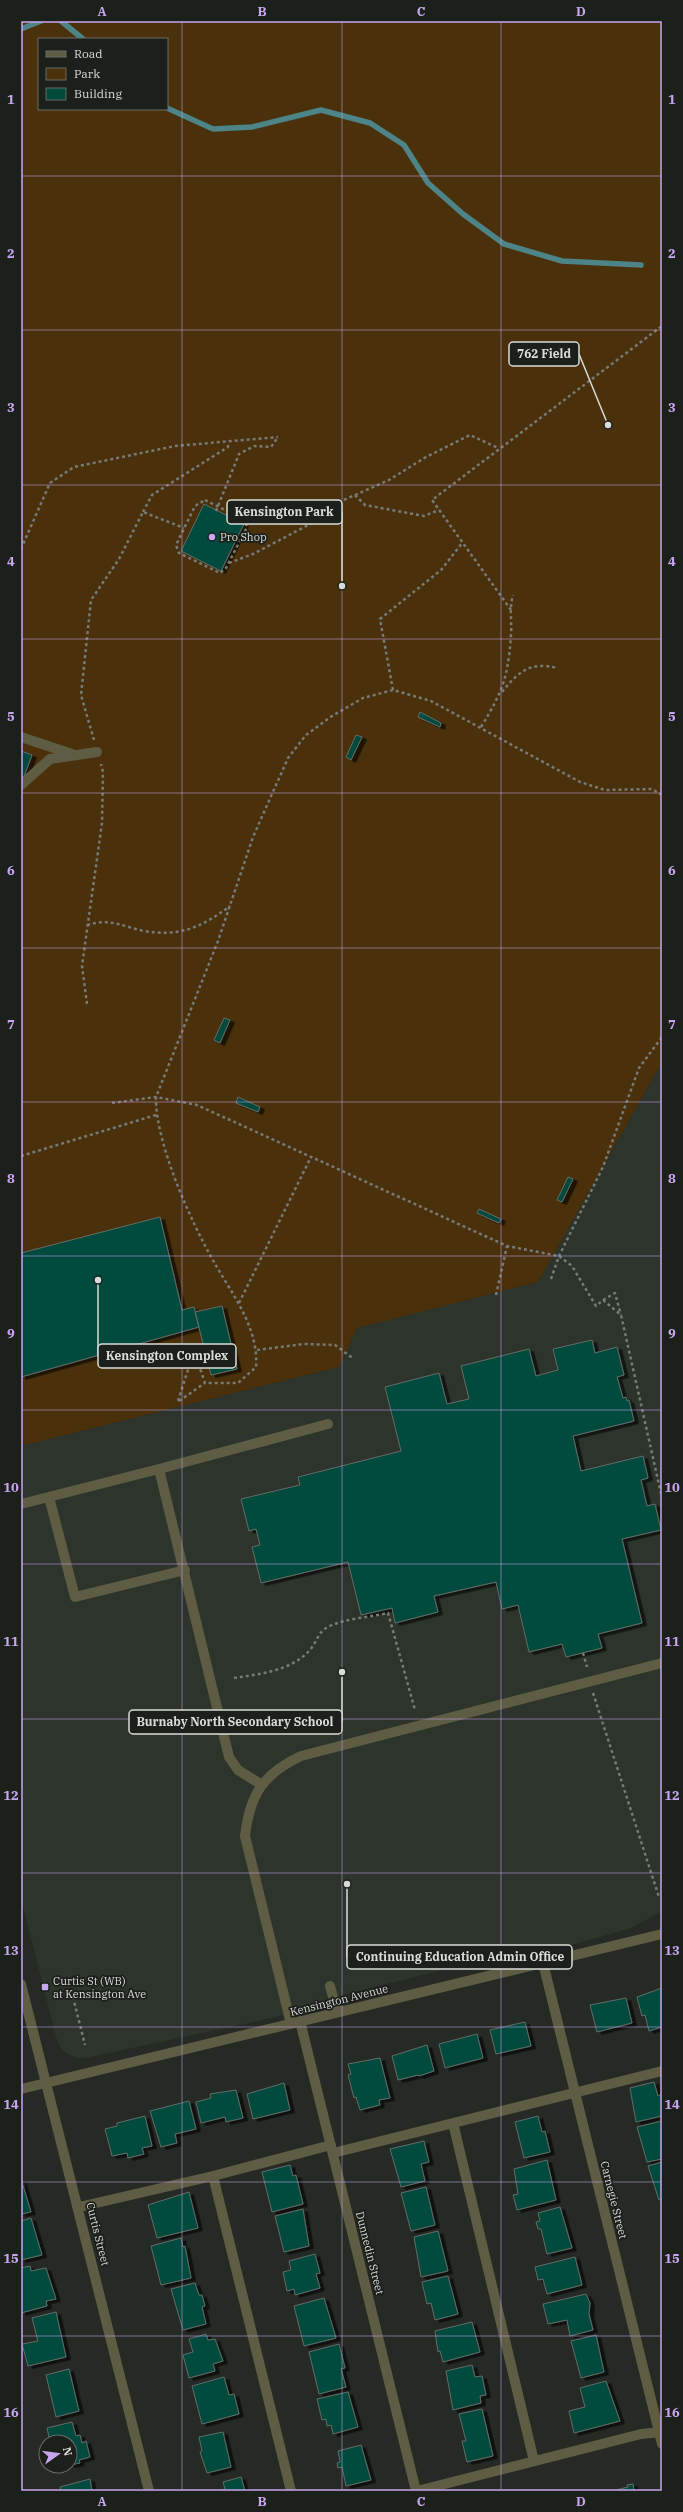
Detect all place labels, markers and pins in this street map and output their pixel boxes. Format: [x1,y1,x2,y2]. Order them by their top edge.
callout: 762 Field [509,342,579,366]
callout: Kensington Park [227,500,342,524]
place label: Pro Shop [220,530,267,544]
marker: Pro Shop [207,532,217,542]
callout: Kensington Complex [98,1344,236,1368]
callout: Burnaby North Secondary School [129,1710,342,1734]
callout: Continuing Education Admin Office [347,1945,572,1969]
place label: Curtis St (WB) at Kensington Ave [53,1974,146,2001]
marker: Curtis St (WB) at Kensington Ave [40,1982,50,1992]

